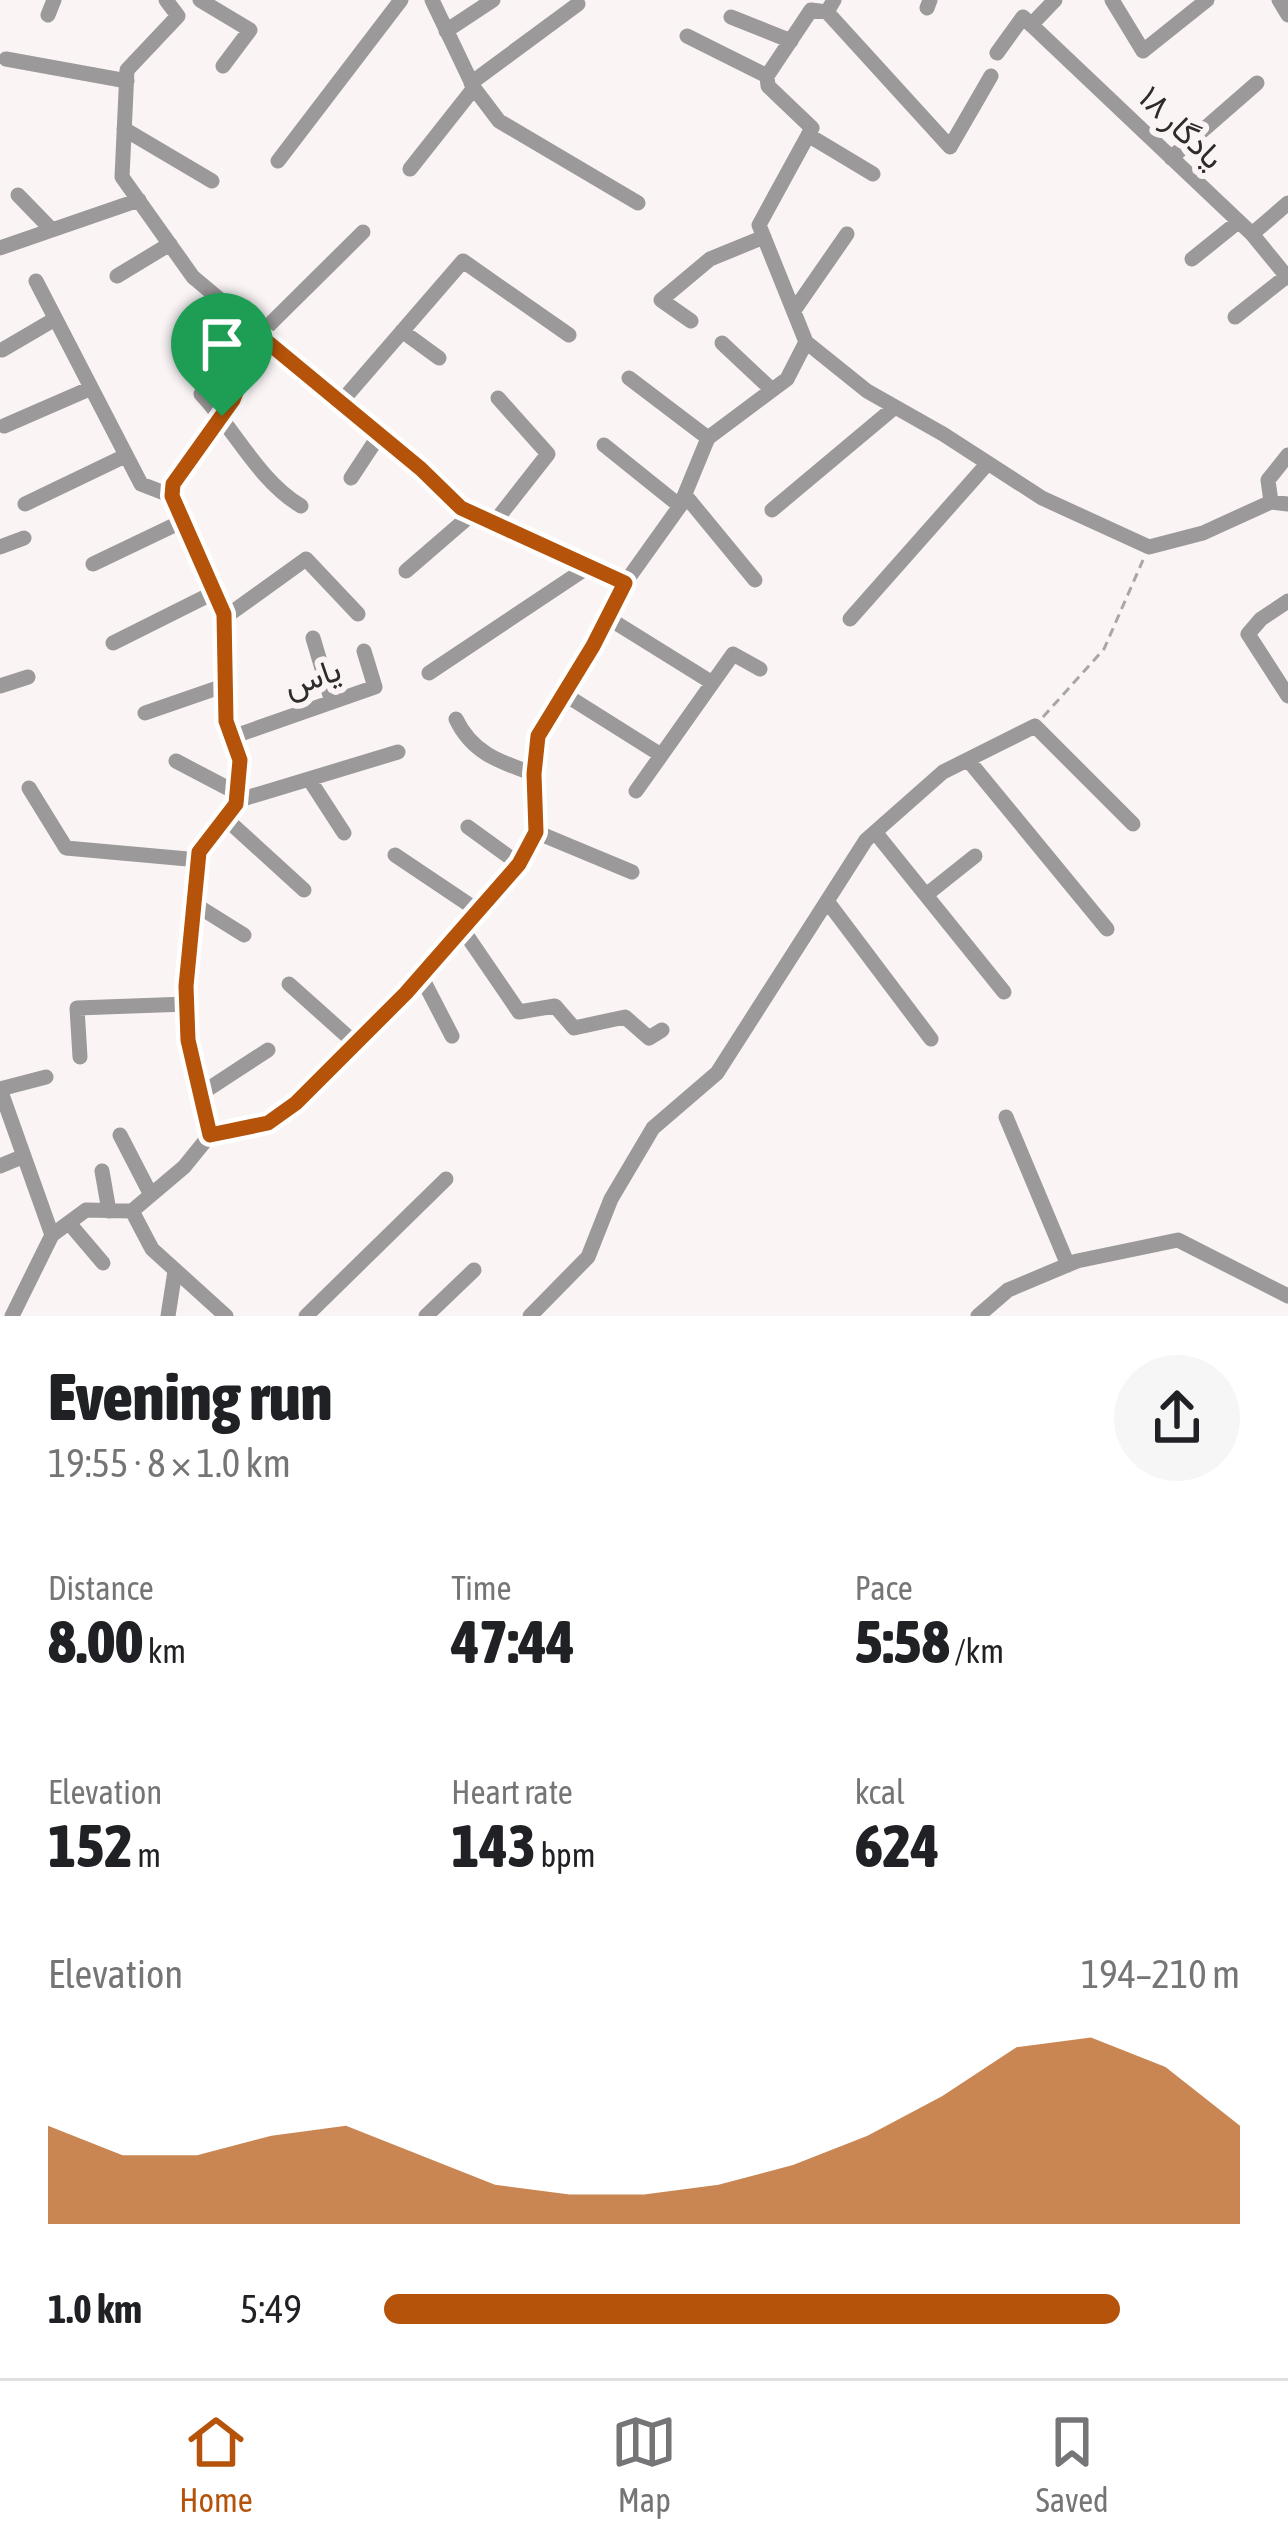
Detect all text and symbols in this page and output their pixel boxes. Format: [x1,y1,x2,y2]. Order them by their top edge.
street label: یادگار ۱۸ [1131,78,1232,178]
pin [171,293,273,416]
icon: arrive [189,311,255,377]
street label: یاس [278,650,346,705]
button: share [1114,1355,1240,1481]
text: Evening run [48,1358,333,1434]
text: 19:55 · 8 × 1.0 km [48,1441,291,1485]
text: Distance [48,1569,154,1607]
text: Time [451,1569,512,1607]
text: Pace [855,1569,913,1607]
text: 8.00 [48,1607,143,1676]
text: 47:44 [451,1607,575,1676]
text: 5:58 [855,1607,950,1676]
text: km [143,1632,186,1670]
text: /km [950,1632,1004,1670]
text: Elevation [48,1773,162,1811]
text: Heart rate [451,1773,573,1811]
text: kcal [855,1773,905,1811]
text: 152 [48,1811,133,1880]
text: 143 [451,1811,536,1880]
text: 624 [855,1811,939,1880]
text: m [133,1836,161,1874]
text: bpm [536,1836,596,1874]
text: Elevation [48,1952,183,1996]
text: 194–210 m [1081,1952,1240,1996]
text: 1.0 km [48,2287,142,2331]
text: 5:49 [240,2287,302,2331]
tab: Home [179,2409,253,2519]
tab: Map [611,2409,677,2519]
tab: Saved [1036,2409,1109,2519]

